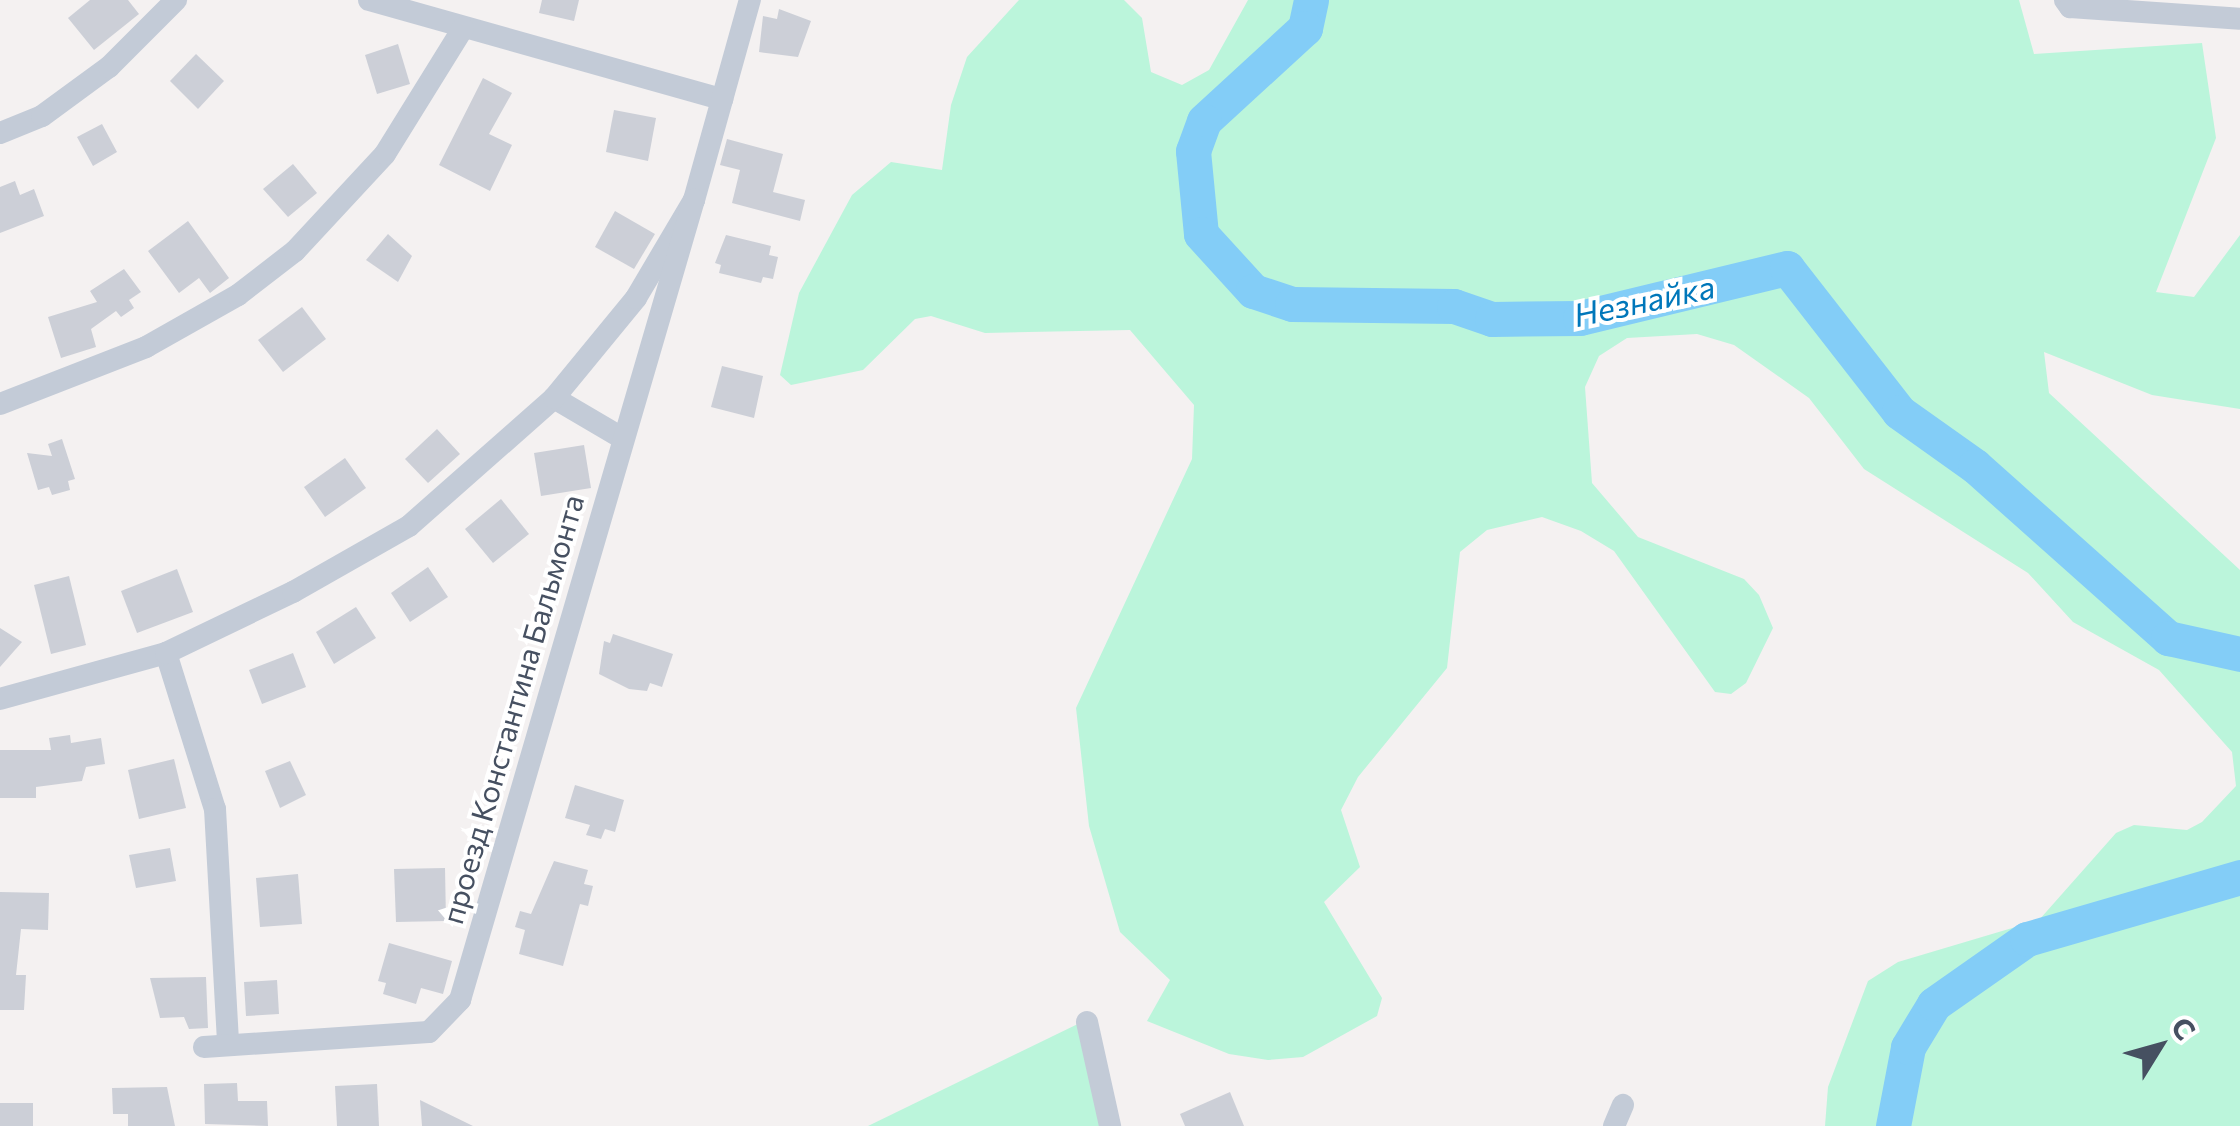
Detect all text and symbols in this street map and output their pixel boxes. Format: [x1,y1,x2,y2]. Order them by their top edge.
water label: Незнайка [1570,266,1718,334]
street label: проезд Константина Бальмонта [433,490,591,928]
north arrow [2110,996,2210,1096]
text: С [2165,1010,2203,1046]

